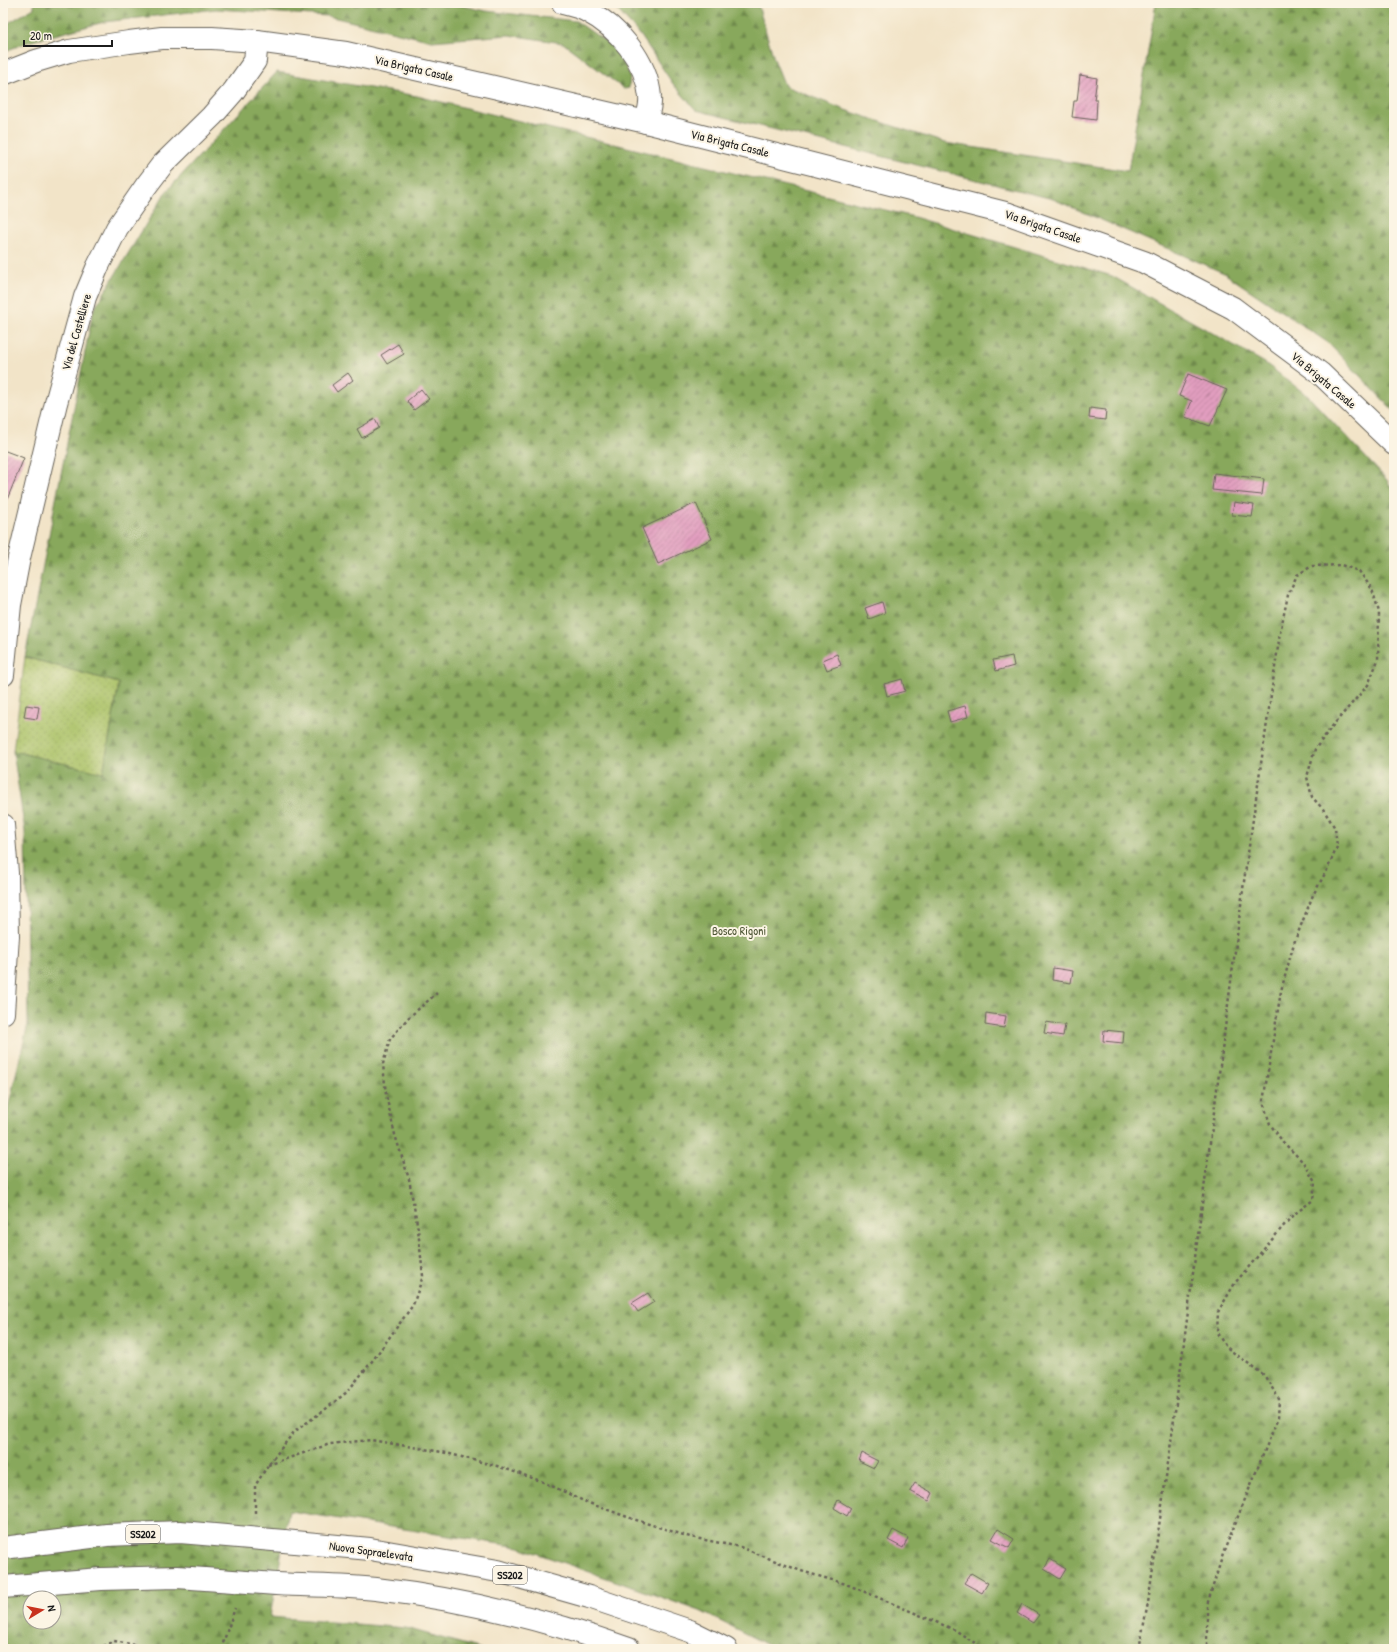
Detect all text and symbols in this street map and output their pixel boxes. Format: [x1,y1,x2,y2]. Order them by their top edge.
scale bar [24,22,112,48]
text: 20 m [30,27,52,44]
street label: Via Brigata Casale [373,51,455,85]
street label: Via Brigata Casale [689,125,771,161]
street label: Via Brigata Casale [1002,205,1084,247]
street label: Via del Castelliere [57,291,95,372]
street label: Via Brigata Casale [1288,348,1360,413]
park label: Bosco Rigoni [712,922,766,939]
road number: SS202 [126,1525,160,1543]
street label: Nuova Sopraelevata [328,1537,414,1565]
road number: SS202 [493,1566,527,1584]
north arrow [22,1590,62,1630]
text: N [44,1604,59,1613]

